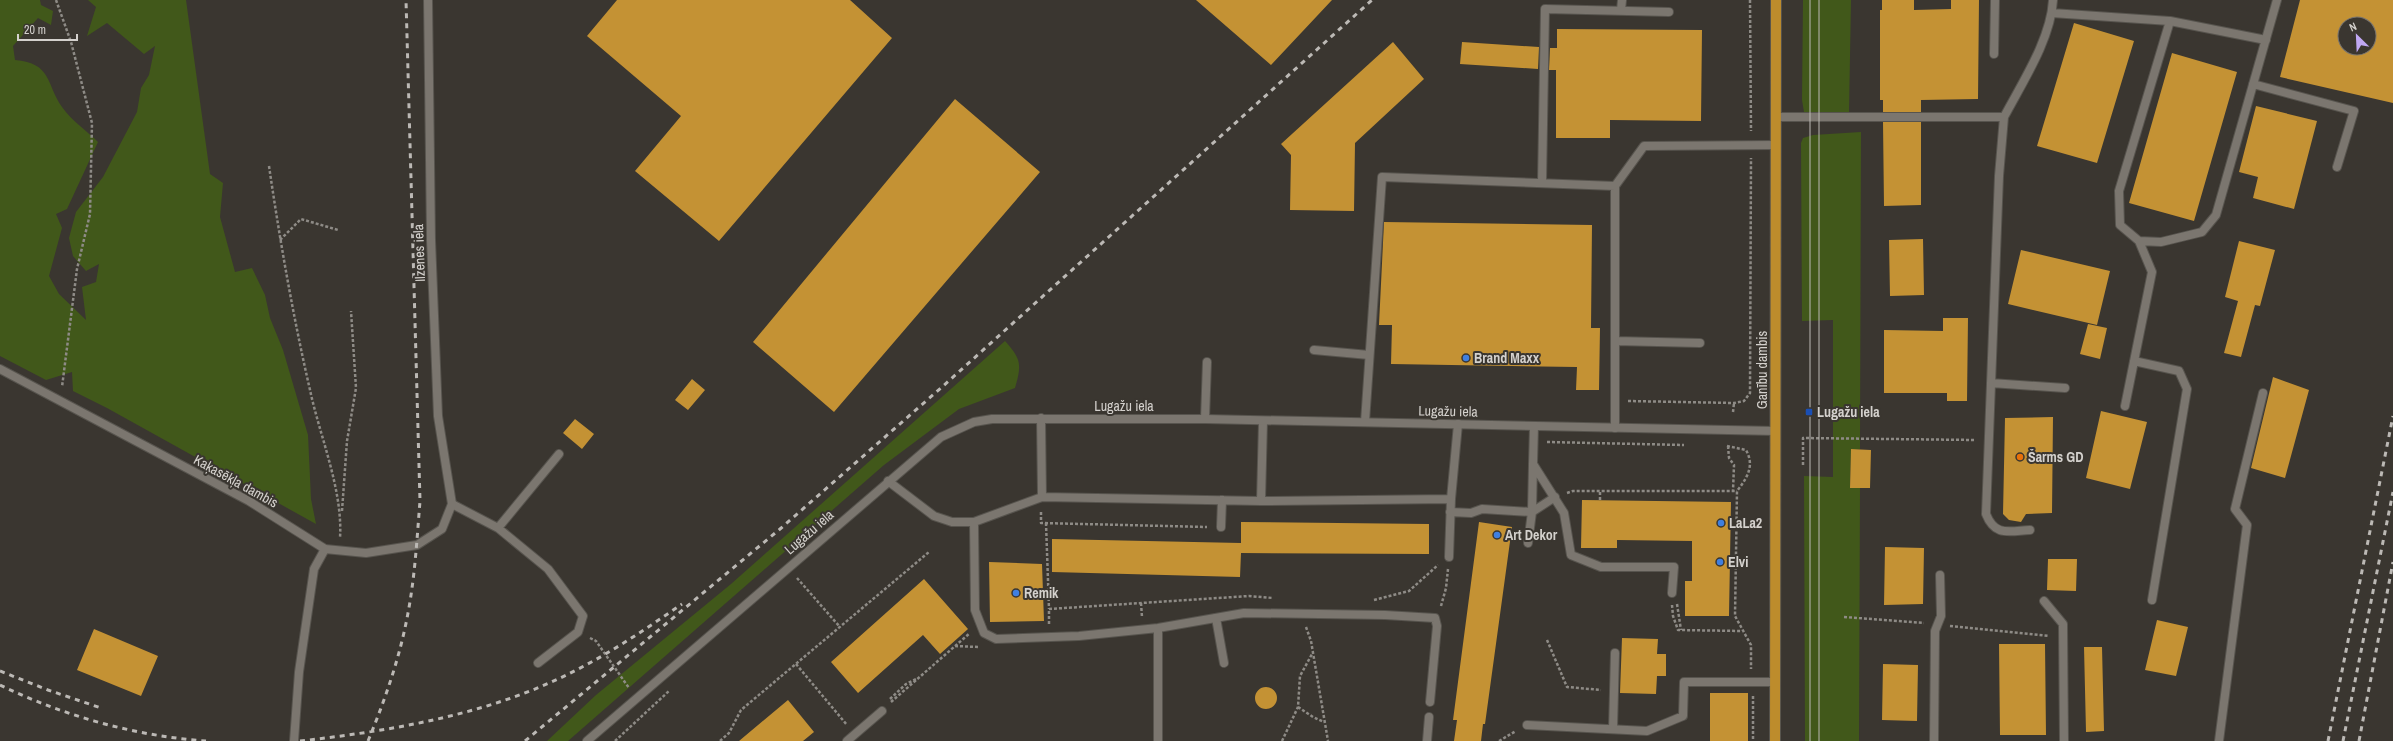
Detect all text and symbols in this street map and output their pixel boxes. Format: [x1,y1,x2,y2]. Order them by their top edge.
scale bar [18,16,77,42]
north arrow [2337,16,2377,56]
text: N [2347,19,2359,35]
text: 20 m [24,22,46,38]
street label: Ilzenes iela [409,223,429,282]
street label: Ganību dambis [1753,330,1771,409]
place label: Brand Maxx [1474,349,1540,367]
marker: Brand Maxx [1461,353,1471,363]
street label: Lugažu iela [1094,397,1154,415]
street label: Lugažu iela [1418,401,1478,421]
place label: Lugažu iela [1817,403,1880,421]
marker: Lugažu iela [1804,407,1814,417]
place label: Šarms GD [2028,448,2084,466]
street label: Kaķasēkļa dambis [191,450,282,512]
marker: Šarms GD [2015,452,2025,462]
street label: Lugažu iela [781,505,838,558]
place label: LaLa2 [1729,514,1762,532]
marker: LaLa2 [1716,518,1726,528]
place label: Art Dekor [1505,526,1558,544]
marker: Art Dekor [1492,530,1502,540]
place label: Elvi [1728,553,1748,571]
marker: Elvi [1715,557,1725,567]
place label: Remik [1024,584,1059,602]
marker: Remik [1011,588,1021,598]

